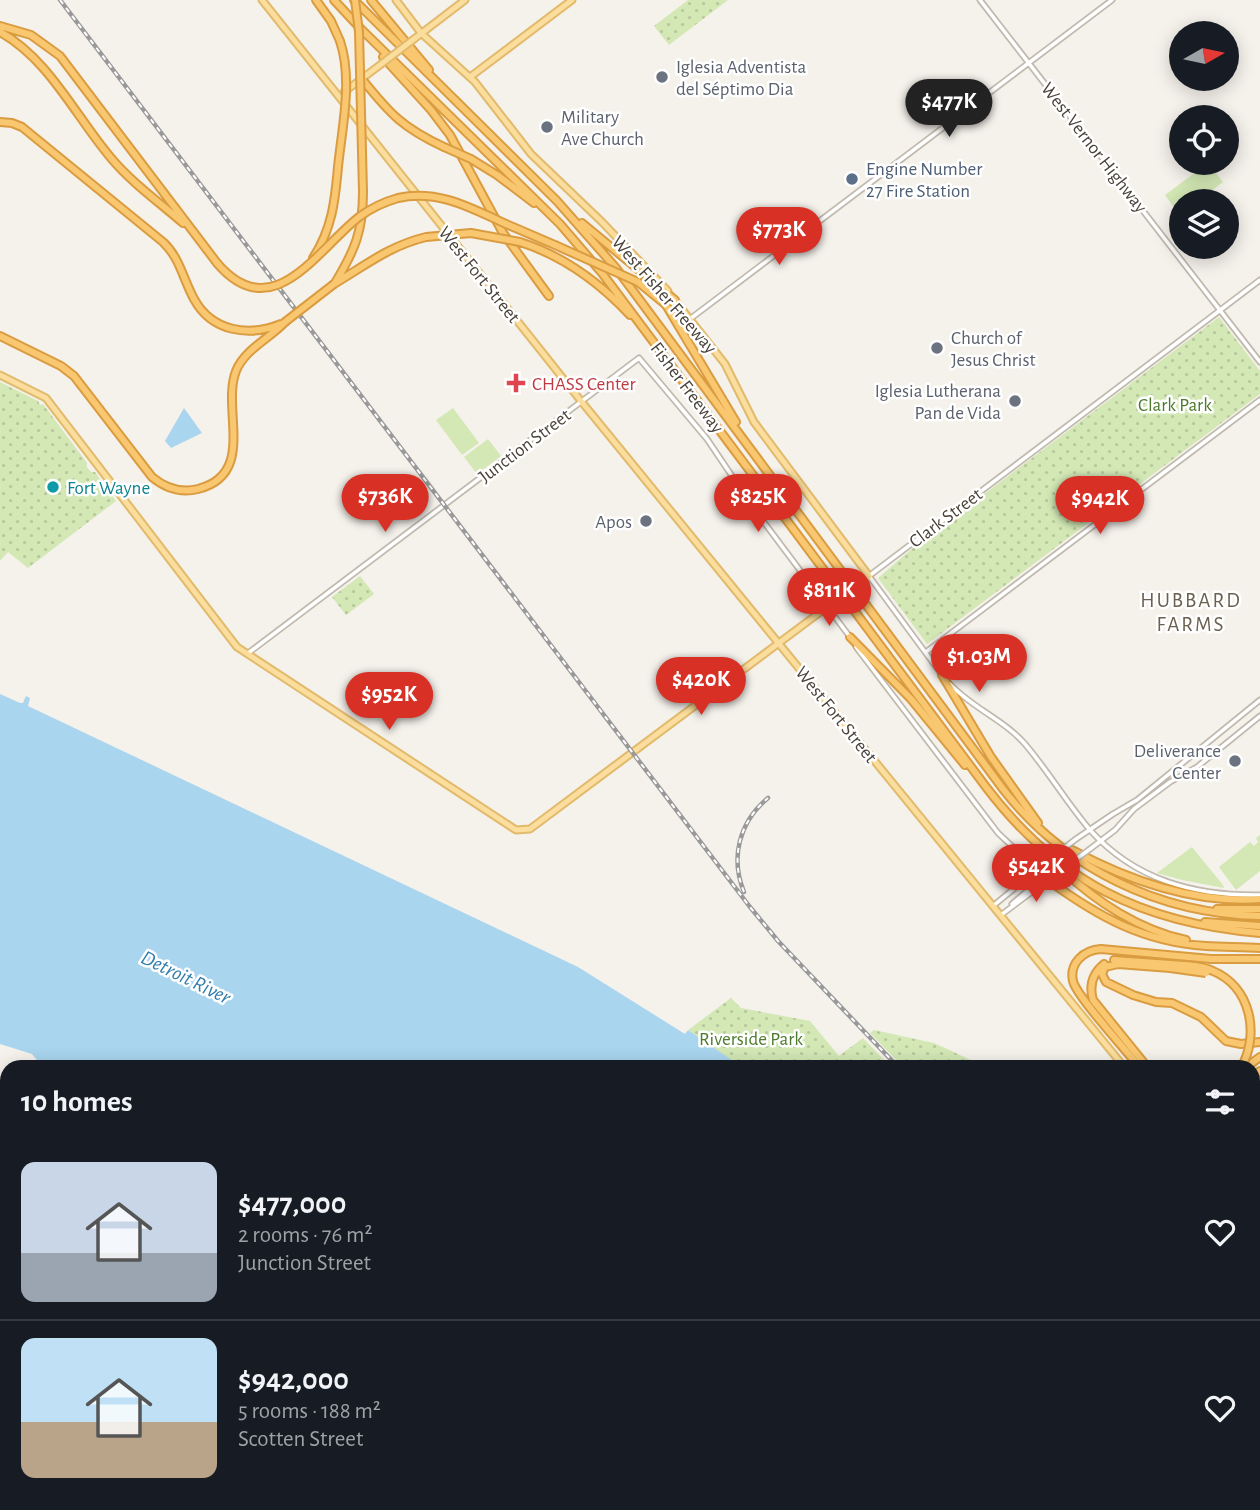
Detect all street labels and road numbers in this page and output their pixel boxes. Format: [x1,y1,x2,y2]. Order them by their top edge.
street label: West Vernor Highway [1037,79,1150,217]
street label: West Fort Street [434,223,523,327]
street label: West Fisher Freeway [608,232,720,358]
street label: Fisher Freeway [647,339,727,437]
street label: Junction Street [475,406,574,487]
street label: Clark Street [906,485,986,552]
street label: West Fort Street [791,663,880,767]

